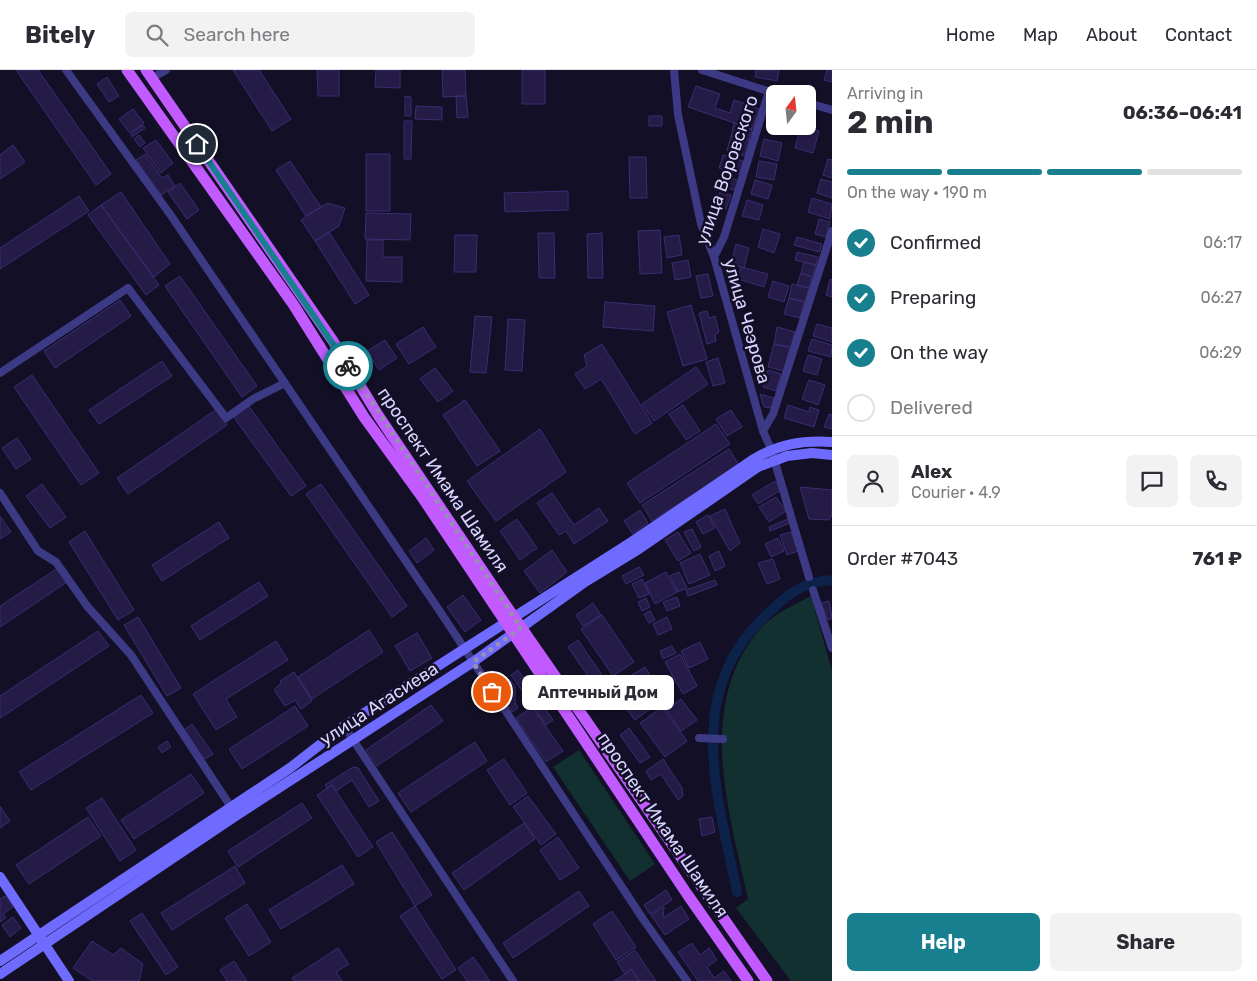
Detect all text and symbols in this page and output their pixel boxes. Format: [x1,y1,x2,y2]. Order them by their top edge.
search box [125,12,475,57]
text: Bitely [25,21,95,49]
icon: search [143,21,171,49]
text: Search here [183,23,290,46]
text: Home [946,24,995,46]
text: Map [1023,24,1058,46]
text: About [1086,24,1137,46]
text: Contact [1165,24,1232,46]
text: Arriving in [847,84,923,103]
north arrow [766,85,816,135]
map controls [766,85,816,135]
street label: улица Воровского [691,92,763,248]
text: 06:36–06:41 [1123,101,1242,124]
text: 2 min [847,103,934,141]
pin [176,123,218,165]
icon: home [183,130,211,158]
text: On the way · 190 m [847,183,987,202]
icon: check [847,229,875,257]
text: Confirmed [890,231,981,254]
text: 06:17 [1203,233,1242,252]
street label: улица Чеэрова [719,256,775,386]
icon: check [847,284,875,312]
text: Preparing [890,286,976,309]
text: 06:27 [1200,288,1242,307]
icon: check [847,339,875,367]
courier [323,341,373,391]
text: On the way [890,341,988,364]
text: 06:29 [1199,343,1242,362]
icon: bike [334,352,362,380]
street label: проспект Имама Шамиля [373,383,513,577]
text: Delivered [890,396,973,419]
button: person [847,455,899,507]
button: chat [1126,455,1178,507]
button: phone [1190,455,1242,507]
text: Alex [911,460,952,483]
text: Courier · 4.9 [911,483,1001,502]
text: Order #7043 [847,547,958,570]
text: 761 ₽ [1192,547,1242,570]
street label: улица Агасиева [316,657,442,751]
pin [471,671,513,713]
callout: Аптечный Дом [522,674,674,710]
icon: bag [478,678,506,706]
text: Аптечный Дом [538,683,658,702]
street label: проспект Имама Шамиля [593,728,733,922]
button: Help [847,913,1040,971]
button: Share [1050,913,1242,971]

